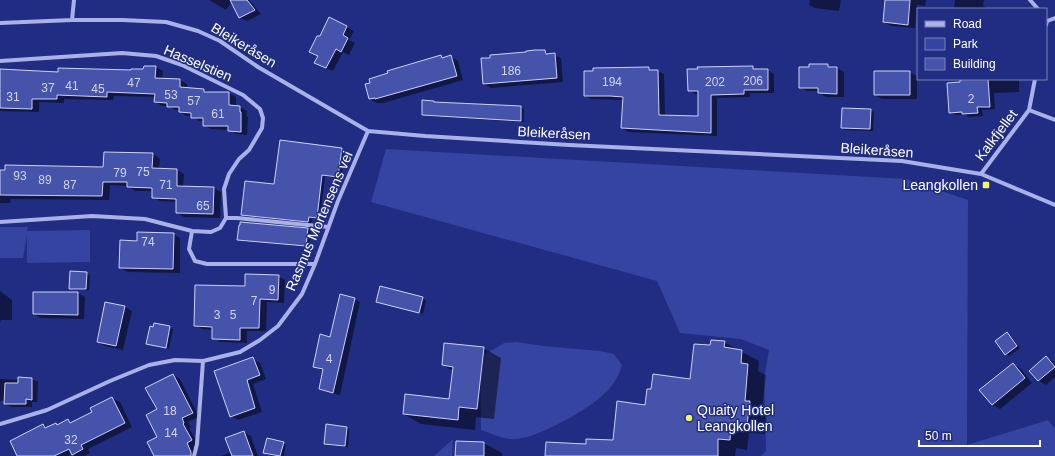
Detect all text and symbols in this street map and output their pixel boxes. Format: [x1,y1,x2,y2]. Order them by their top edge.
legend [917,8,1047,80]
text: Road [953,17,982,31]
street label: Bleikeråsen [209,19,279,71]
text: Park [953,37,979,51]
street label: Hasselstien [162,41,234,85]
text: Building [953,57,996,71]
house number: 186 [501,64,521,78]
house number: 206 [743,74,763,88]
house number: 194 [602,75,622,89]
house number: 202 [705,75,725,89]
house number: 47 [127,76,141,90]
house number: 41 [65,79,79,93]
house number: 37 [41,81,55,95]
house number: 45 [91,82,105,96]
house number: 53 [164,88,178,102]
house number: 31 [6,90,20,104]
house number: 2 [968,92,975,106]
house number: 57 [187,94,201,108]
street label: Kalkfjellet [972,106,1020,164]
house number: 61 [211,107,225,121]
street label: Bleikeråsen [517,123,591,143]
street label: Bleikeråsen [840,139,914,161]
street label: Rasmus Mortensens vei [282,149,356,293]
house number: 75 [136,165,150,179]
house number: 79 [113,166,127,180]
house number: 93 [13,169,27,183]
house number: 89 [38,173,52,187]
place label: Leangkollen [902,177,978,193]
house number: 87 [63,178,77,192]
house number: 71 [159,178,173,192]
marker: Leangkollen [981,180,991,190]
house number: 65 [196,199,210,213]
house number: 74 [141,235,155,249]
house number: 9 [269,283,276,297]
house number: 7 [251,294,258,308]
house number: 3 [214,308,221,322]
house number: 5 [230,308,237,322]
house number: 4 [326,352,333,366]
place label: Quaity Hotel Leangkollen [697,402,774,434]
house number: 18 [163,404,177,418]
marker: Quaity Hotel Leangkollen [684,413,694,423]
scale bar [919,422,1040,448]
house number: 14 [164,426,178,440]
text: 50 m [925,429,952,443]
house number: 32 [64,433,78,447]

